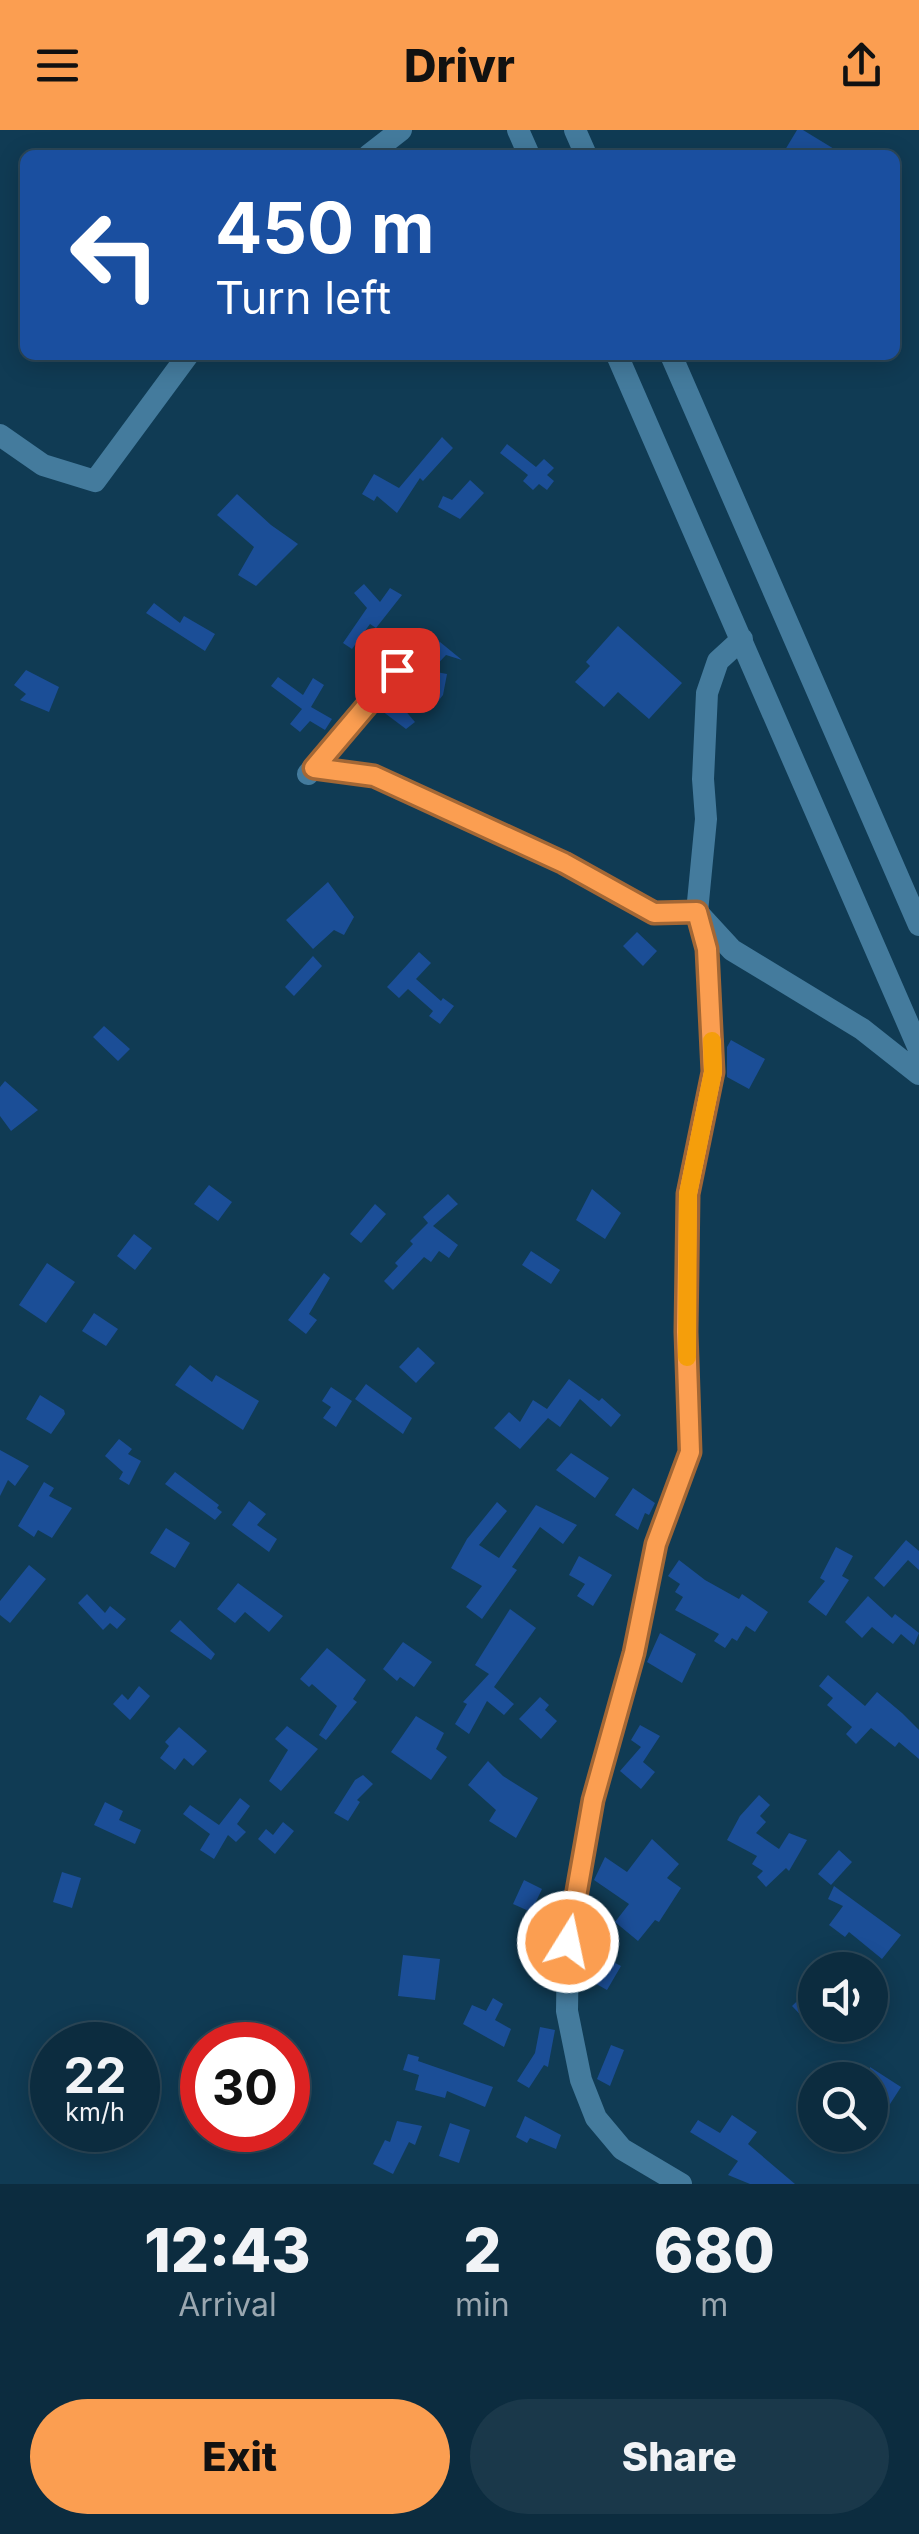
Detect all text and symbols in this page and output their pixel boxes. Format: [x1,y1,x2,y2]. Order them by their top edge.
icon: menu [30,38,85,93]
text: Drivr [404,38,515,93]
icon: share [834,38,889,93]
text: 450 m [215,185,435,270]
icon: left [50,190,180,320]
text: Turn left [215,270,391,325]
pin [355,628,440,713]
icon: arrive [370,643,425,698]
position arrow [516,1890,620,1994]
map controls [798,1952,888,2152]
button: sound [798,1952,888,2042]
speed limit sign: 30 [180,2022,310,2152]
text: 22 [64,2045,127,2105]
button: search [798,2062,888,2152]
text: km/h [65,2097,125,2127]
text: 12:43 [144,2214,311,2286]
text: 2 [463,2214,501,2286]
text: 680 [654,2214,775,2286]
text: Arrival [178,2285,277,2324]
text: min [455,2285,510,2324]
text: m [700,2285,728,2324]
button: Exit [30,2399,450,2514]
button: Share [470,2399,889,2514]

